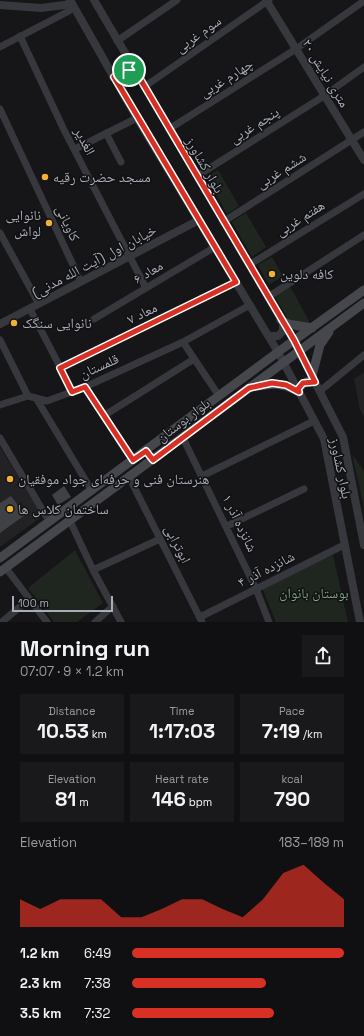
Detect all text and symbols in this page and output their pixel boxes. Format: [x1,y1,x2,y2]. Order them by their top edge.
street label: سوم غربی [171,12,225,57]
street label: ۲۰ متری نیایش [298,35,354,111]
pin [112,53,146,87]
street label: چهارم غربی [196,54,257,102]
icon: arrive [118,59,140,81]
street label: پنجم غربی [226,103,283,148]
street label: الغدیر [70,123,100,158]
street label: بلوار کشاورز [181,133,228,197]
street label: ششم غربی [253,148,310,193]
place label: مسجد حضرت رقیه [53,168,151,186]
marker: مسجد حضرت رقیه [40,172,50,182]
street label: هفتم غربی [272,196,329,241]
street label: کاویانی [52,202,84,244]
place label: نانوایی لواش [5,206,41,240]
marker: نانوایی لواش [44,218,54,228]
street label: خیابان اول (آیت الله مدنی) [29,221,159,301]
street label: معاد ۶ [130,256,166,288]
place label: کافه دلوین [280,265,334,283]
marker: کافه دلوین [267,269,277,279]
street label: معاد ۷ [124,298,160,328]
place label: نانوایی سنگک [22,314,92,332]
marker: نانوایی سنگک [9,318,19,328]
street label: قلمستان [77,349,122,383]
street label: بلوار بوستان [153,394,214,446]
street label: بلوار کشاورز [326,435,356,500]
place label: هنرستان فنی و حرفه‌ای جواد موفقیان [18,470,209,488]
marker: هنرستان فنی و حرفه‌ای جواد موفقیان [5,474,15,484]
street label: شانزده آذر ۱ [218,491,262,555]
place label: ساختمان کلاس ها [18,500,109,518]
marker: ساختمان کلاس ها [5,504,15,514]
street label: ابوترابی [161,522,195,566]
street label: شانزده آذر ۴ [234,547,298,591]
park label: بوستان بانوان [279,584,349,602]
scale bar [12,594,113,613]
text: 100 m [18,596,49,610]
text: Morning run [20,634,150,662]
button: share [302,635,344,677]
text: 07:07 · 9 × 1.2 km [20,663,124,680]
text: Distance [49,704,95,718]
text: Time [169,704,195,718]
text: Pace [279,704,305,718]
text: 10.53 [37,718,89,744]
text: 1:17:03 [149,718,215,744]
text: 7:19 [262,718,300,744]
text: km [89,727,107,741]
text: /km [300,727,322,741]
text: Elevation [48,772,96,786]
text: Heart rate [155,772,209,786]
text: kcal [281,772,303,786]
text: 81 [55,786,76,812]
text: 146 [152,786,186,812]
text: 790 [274,786,310,812]
text: m [76,795,89,809]
text: bpm [186,795,212,809]
text: Elevation [20,834,77,851]
text: 183–189 m [279,834,344,851]
text: 1.2 km [20,945,59,962]
text: 6:49 [84,945,111,962]
text: 2.3 km [20,975,61,992]
text: 7:38 [84,975,111,992]
text: 3.5 km [20,1005,61,1022]
text: 7:32 [84,1005,110,1022]

